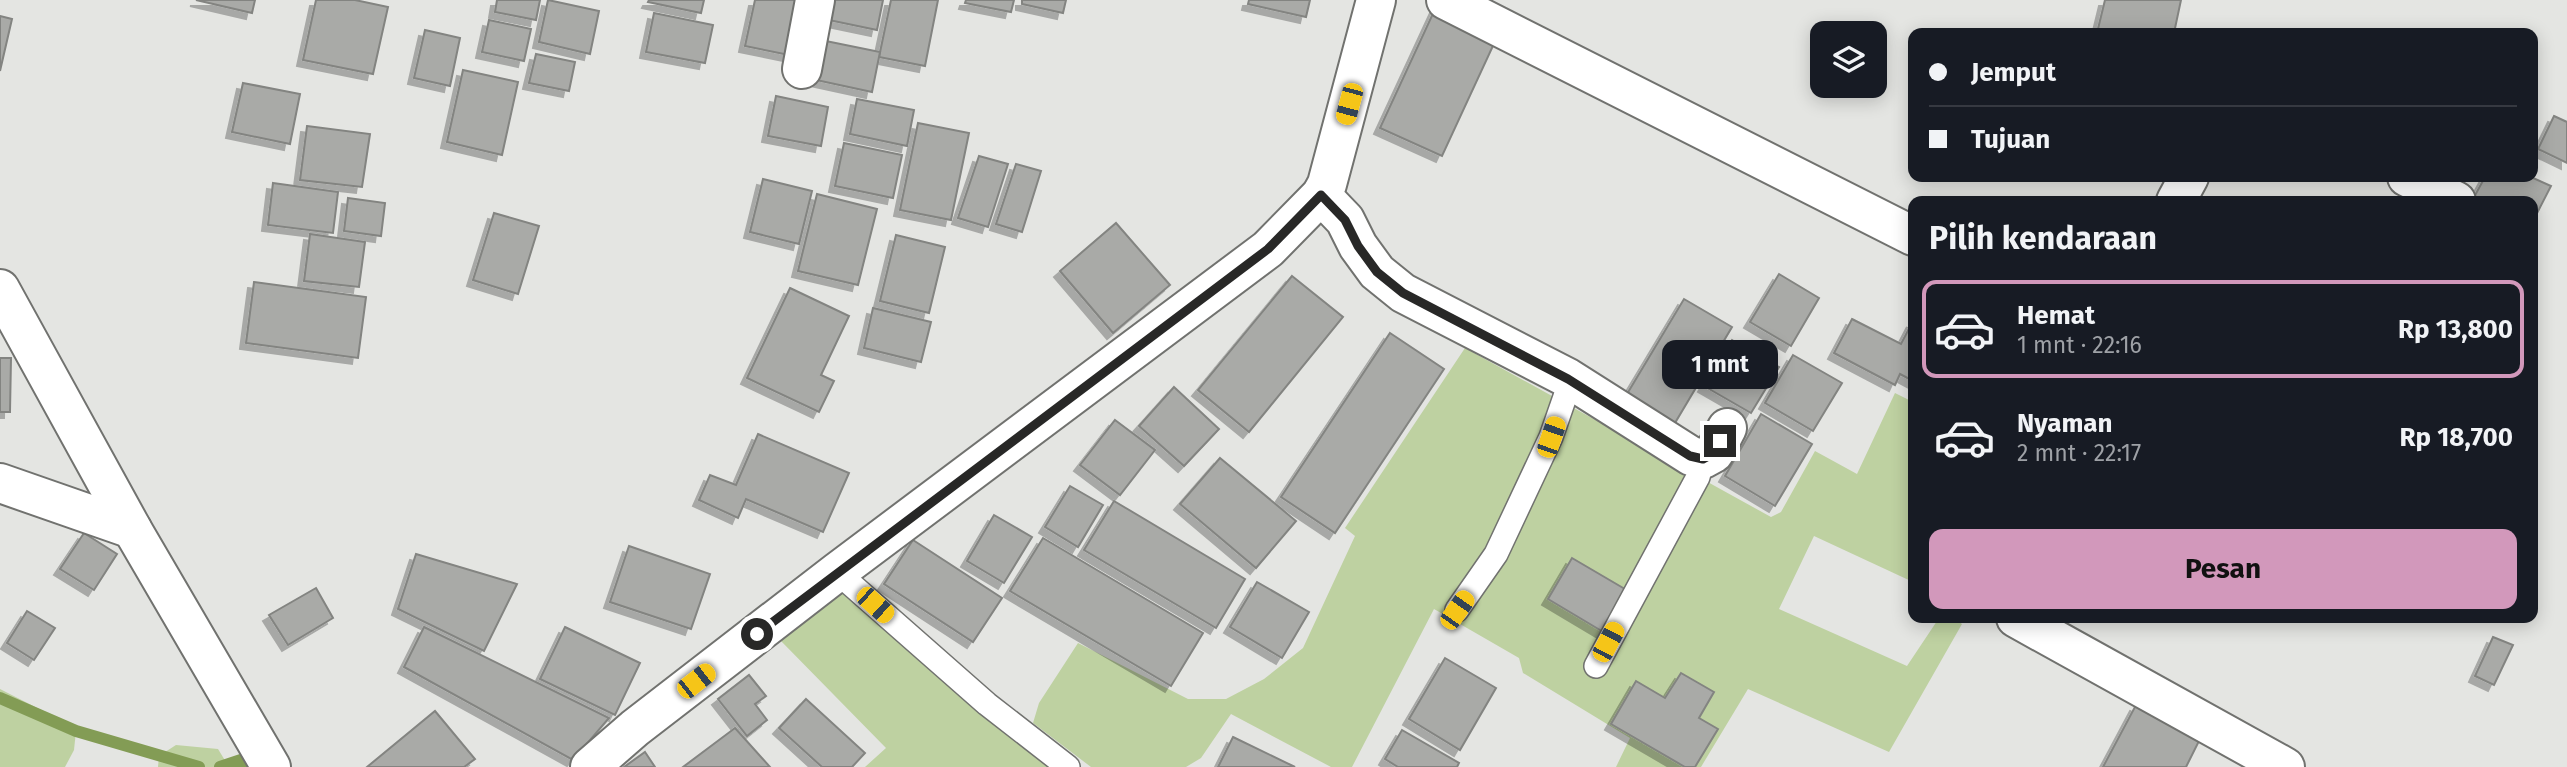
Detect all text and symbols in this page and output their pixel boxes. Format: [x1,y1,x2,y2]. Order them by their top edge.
map controls [1810,21,1887,98]
button: layers [1810,21,1887,98]
text: Jemput [1971,57,2056,88]
car [1334,81,1365,127]
text: Tujuan [1971,124,2050,155]
text: Pilih kendaraan [1929,219,2157,257]
icon: car [1933,298,1996,361]
text: Hemat [2017,300,2095,331]
text: Rp 13,800 [2398,314,2513,345]
text: 1 mnt · 22:16 [2017,331,2142,359]
callout: 1 mnt [1662,340,1778,388]
text: 1 mnt [1691,350,1749,378]
icon: car [1933,406,1996,469]
text: Nyaman [2017,408,2113,439]
car [1535,414,1568,460]
text: Rp 18,700 [2400,422,2513,453]
route end [1704,425,1736,457]
text: 2 mnt · 22:17 [2017,439,2141,467]
button: Pesan [1929,529,2517,609]
car [853,583,898,627]
car [1437,587,1478,633]
route start [741,618,773,650]
car [1589,619,1628,665]
car [673,660,720,702]

